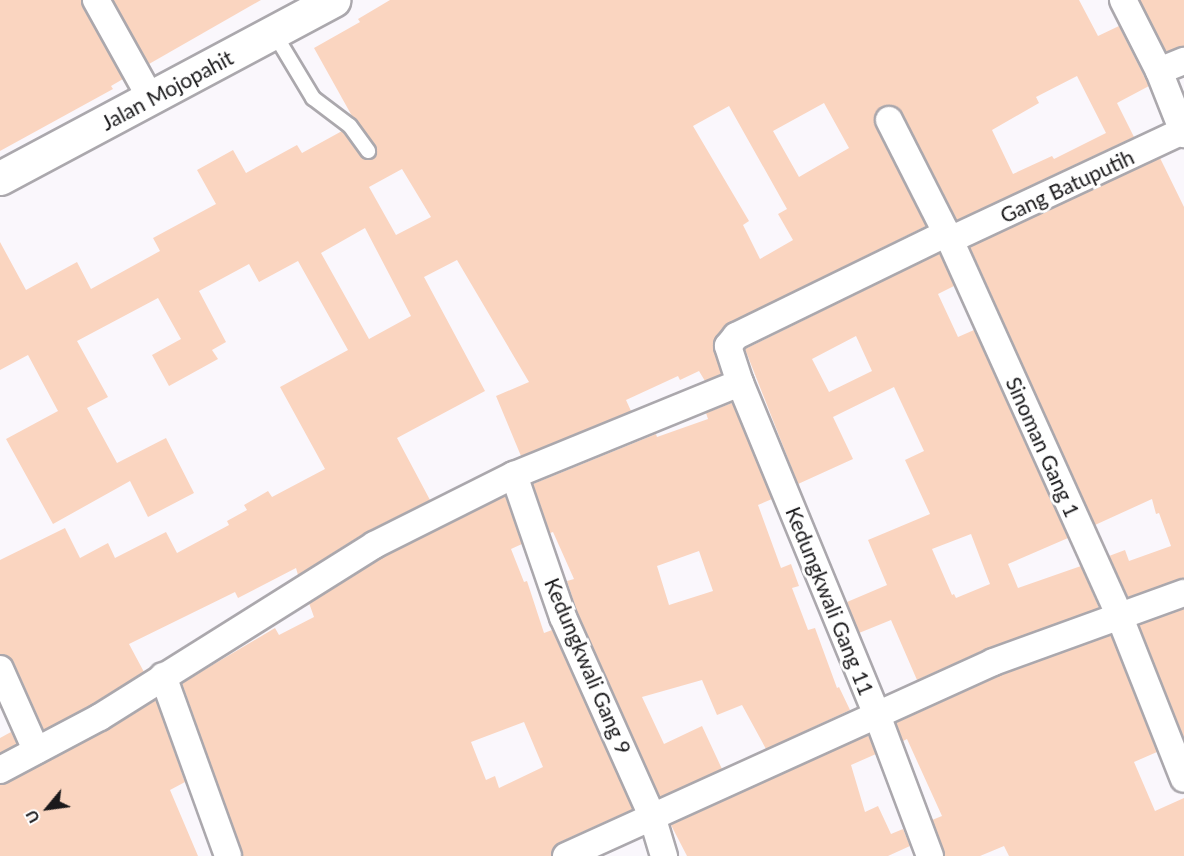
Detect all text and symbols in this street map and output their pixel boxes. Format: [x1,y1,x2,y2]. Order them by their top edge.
street label: Jalan Mojopahit [97,45,237,135]
street label: Gang Batuputih [996,144,1138,228]
street label: Sinoman Gang 1 [1001,373,1085,521]
street label: Kedungkwali Gang 11 [781,503,879,699]
street label: Kedungkwali Gang 9 [539,574,637,758]
north arrow [18,778,78,838]
text: U [21,807,43,827]

